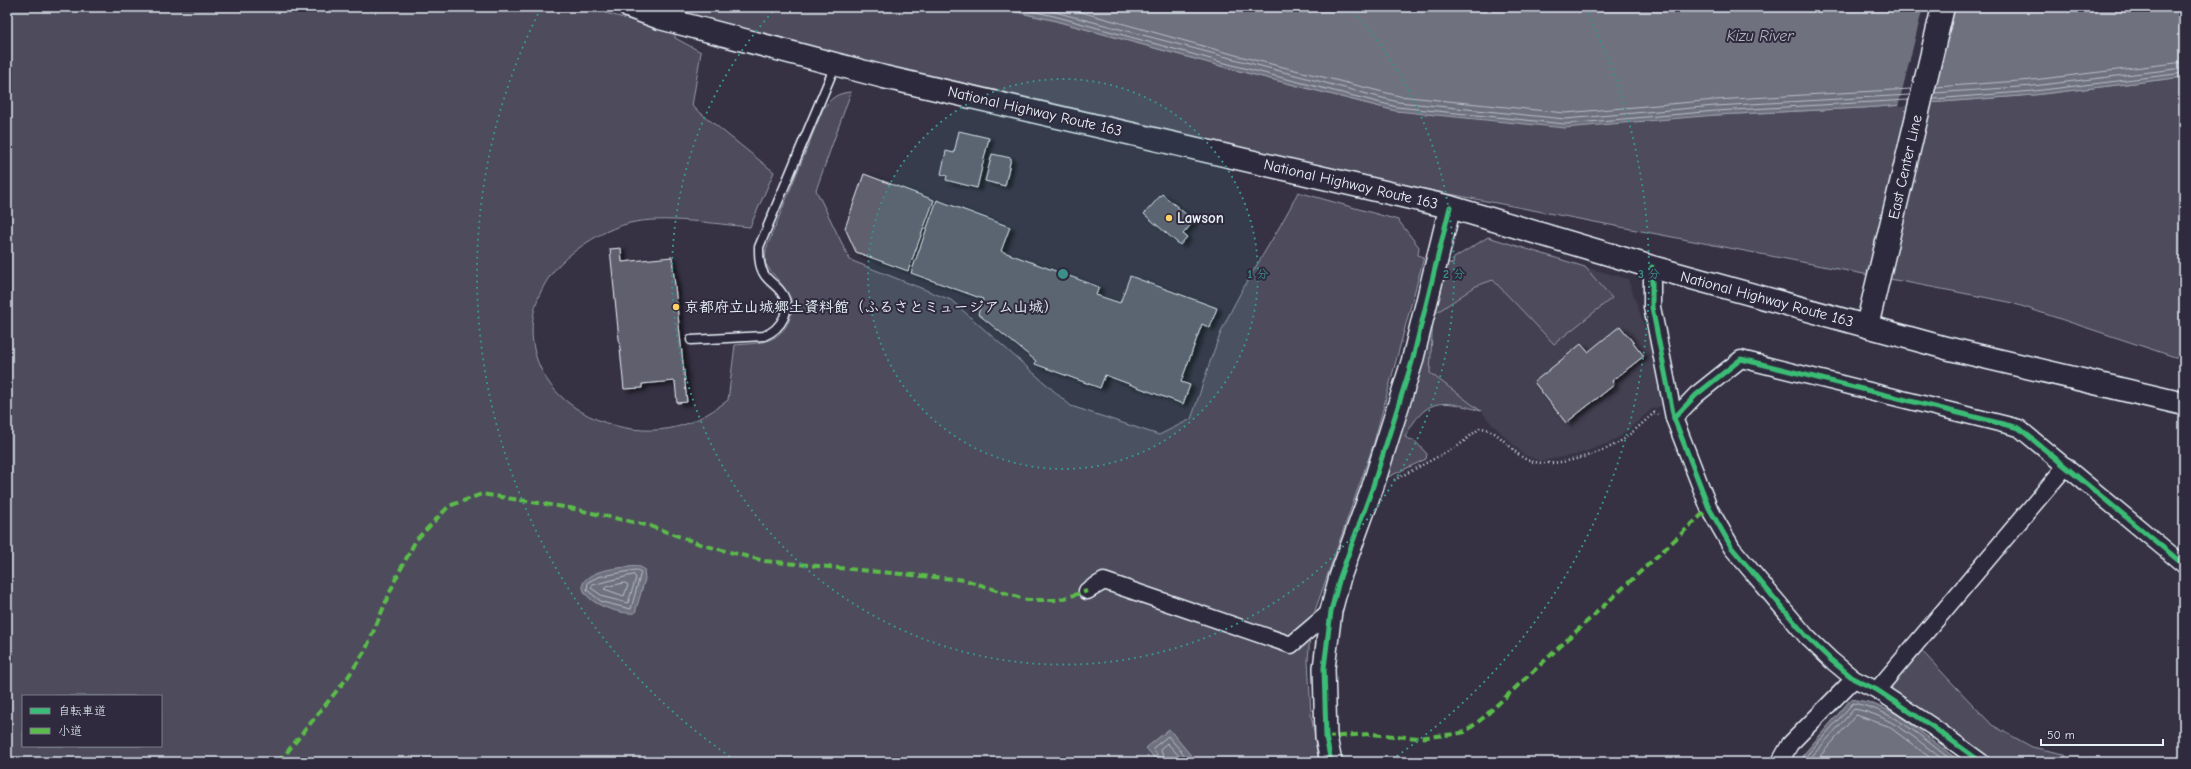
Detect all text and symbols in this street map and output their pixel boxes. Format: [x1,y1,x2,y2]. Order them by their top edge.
water label: Kizu River [1726,27,1794,45]
street label: National Highway Route 163 [946,82,1124,140]
street label: East Center Line [1884,113,1926,221]
street label: National Highway Route 163 [1262,155,1440,213]
place label: Lawson [1177,209,1224,227]
marker: Lawson [1164,213,1174,223]
centre of rings [1056,267,1070,281]
text: 1 分 [1248,267,1269,281]
text: 2 分 [1443,267,1465,281]
text: 3 分 [1638,267,1660,281]
street label: National Highway Route 163 [1679,267,1855,331]
place label: 京都府立山城郷土資料館（ふるさとミュージアム山城） [684,298,1058,316]
marker: 京都府立山城郷土資料館（ふるさとミュージアム山城） [671,302,681,312]
legend [22,695,162,747]
text: 自転車道 [58,704,106,718]
scale bar [2041,721,2163,747]
text: 小道 [58,724,82,738]
text: 50 m [2047,728,2075,742]

